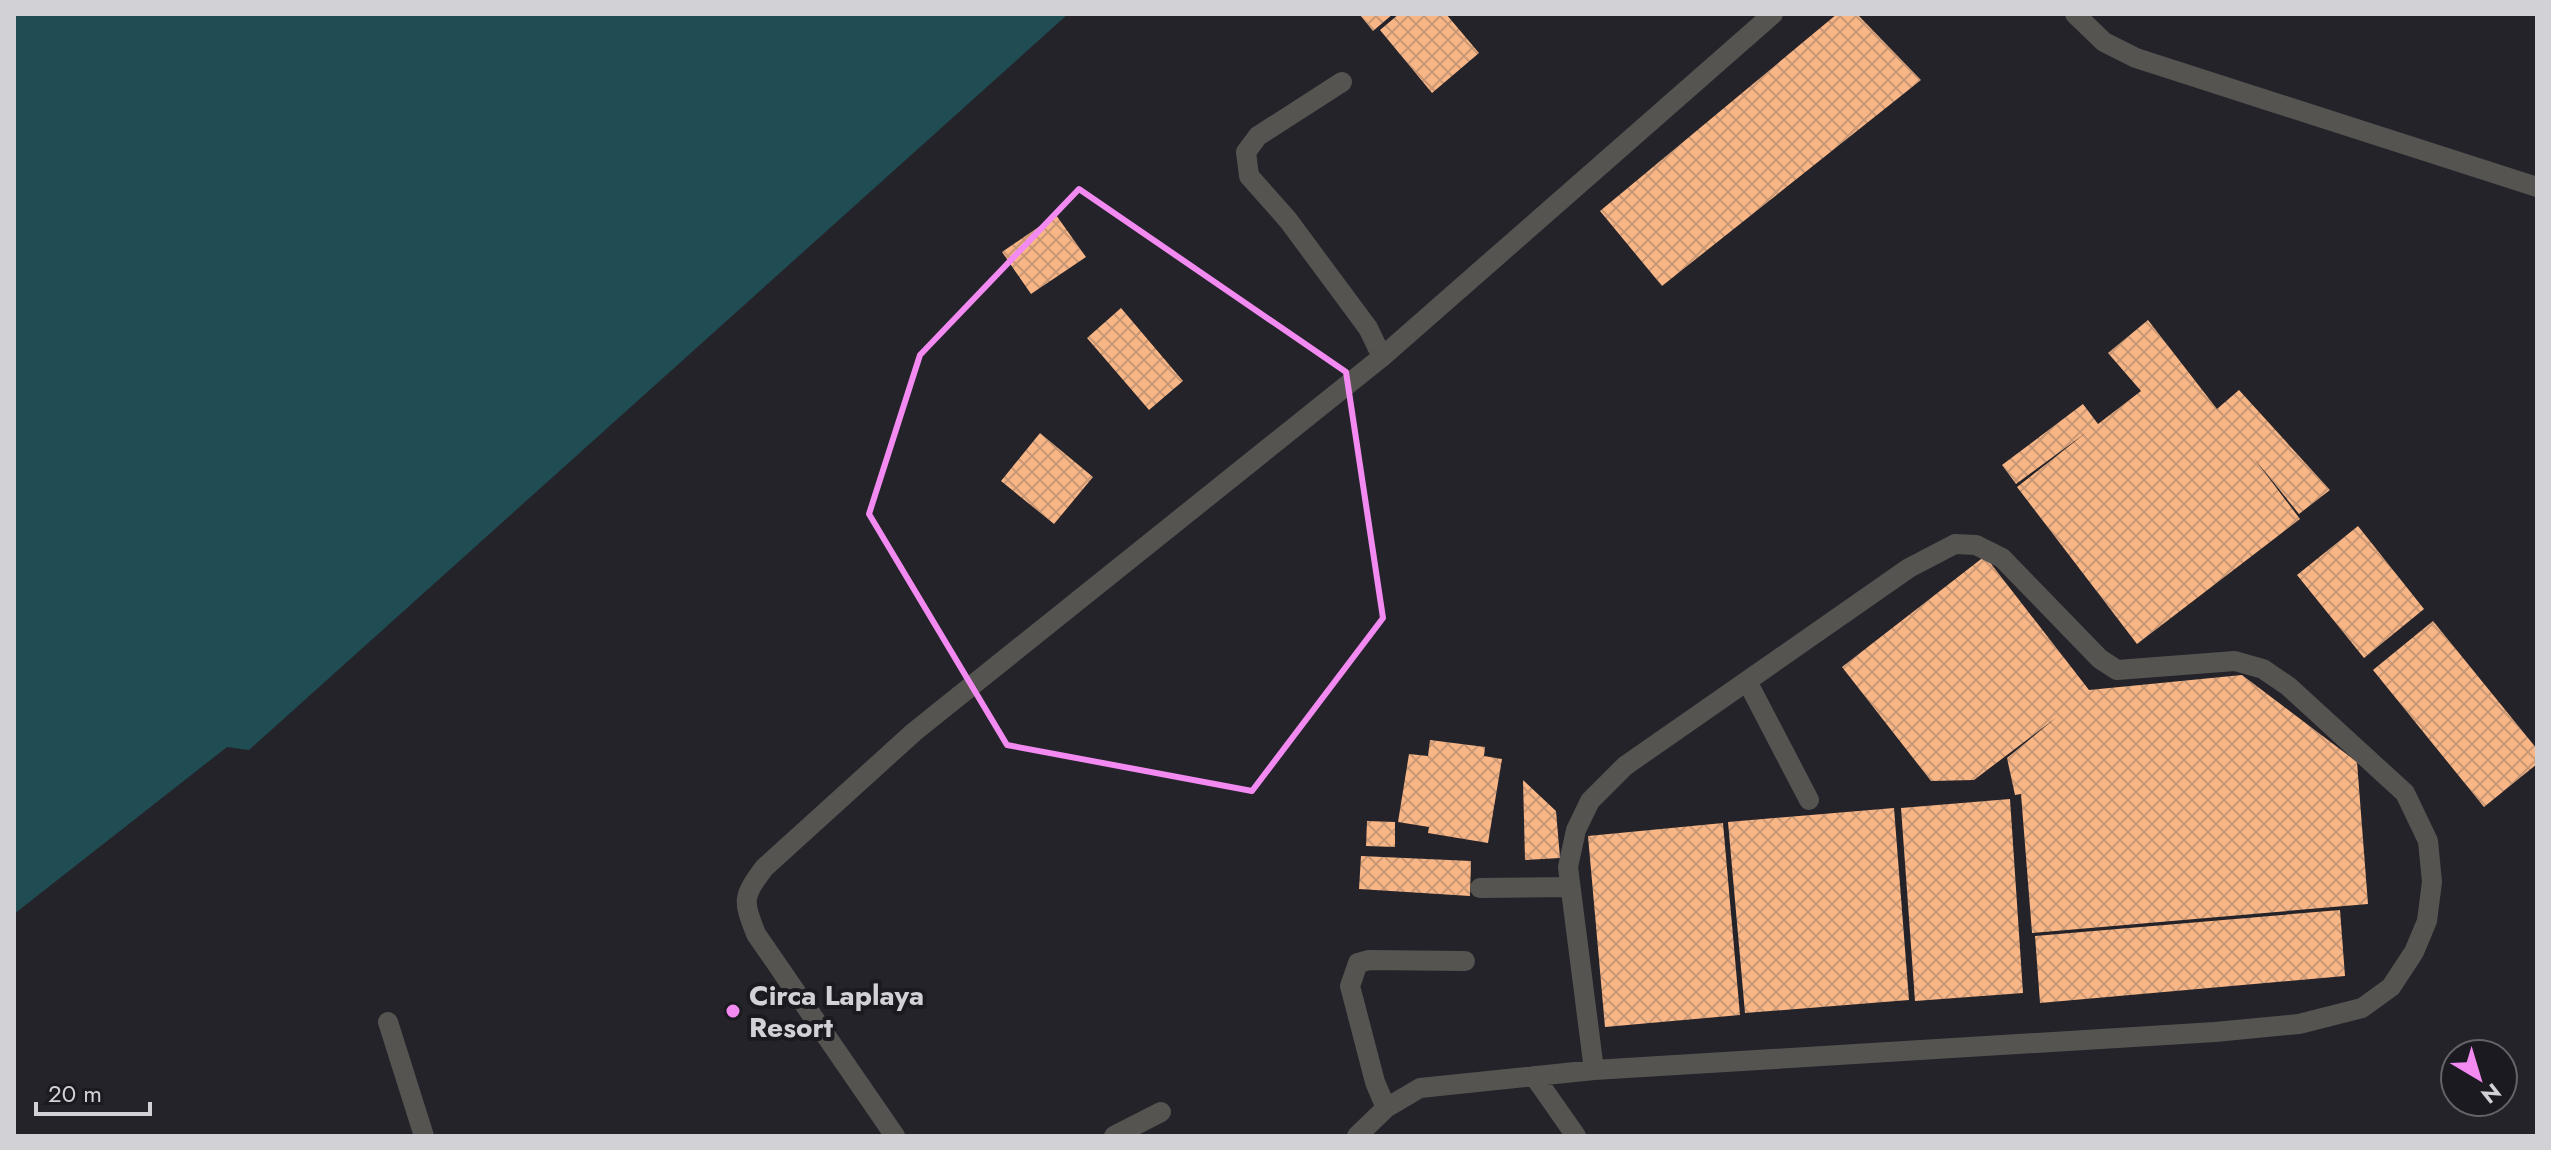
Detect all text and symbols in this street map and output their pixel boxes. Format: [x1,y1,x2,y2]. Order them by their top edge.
place label: Circa Laplaya Resort [749,975,924,1048]
marker: Circa Laplaya Resort [724,1002,742,1020]
north arrow [2439,1038,2519,1118]
scale bar [36,1066,150,1116]
text: 20 m [48,1076,102,1111]
text: N [2475,1076,2508,1112]

